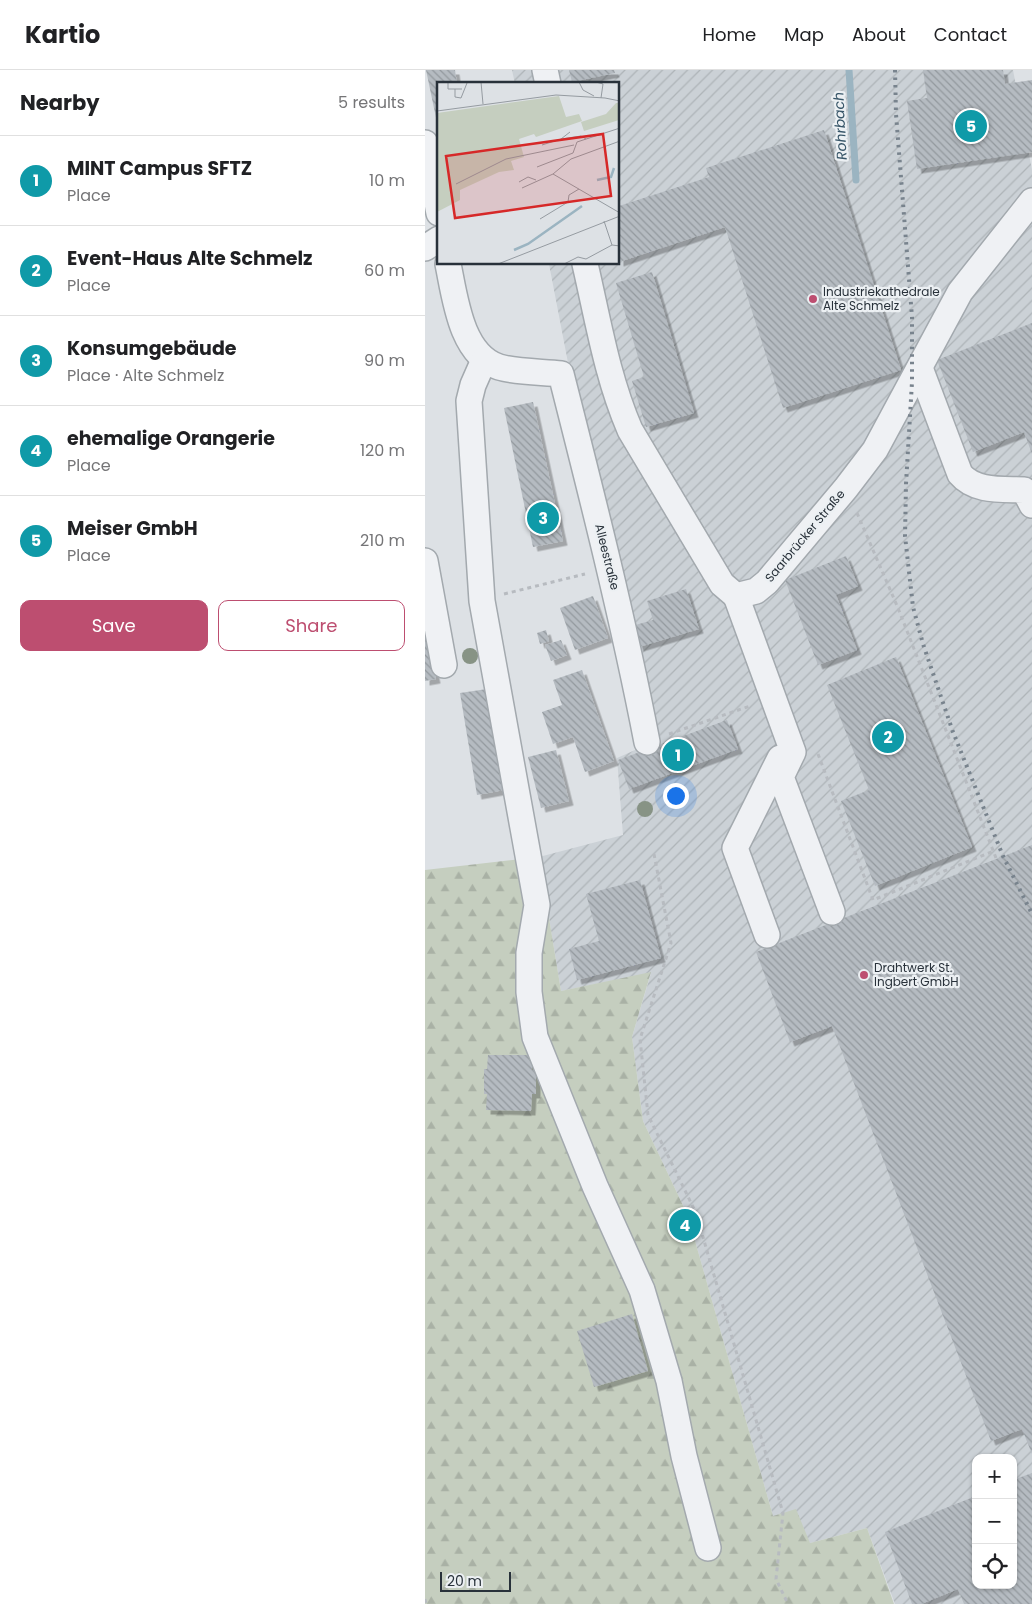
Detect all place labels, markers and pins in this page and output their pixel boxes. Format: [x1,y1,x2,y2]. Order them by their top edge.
pin: 5 [955,107,987,145]
place label: Industriekathedrale Alte Schmelz [823,283,940,314]
marker: Industriekathedrale Alte Schmelz [807,293,819,305]
pin: 3 [527,499,559,537]
pin: 2 [872,718,904,756]
pin: 1 [662,736,694,774]
place label: Drahtwerk St. Ingbert GmbH [874,959,958,990]
marker: Drahtwerk St. Ingbert GmbH [858,969,870,981]
pin: 4 [669,1206,701,1244]

